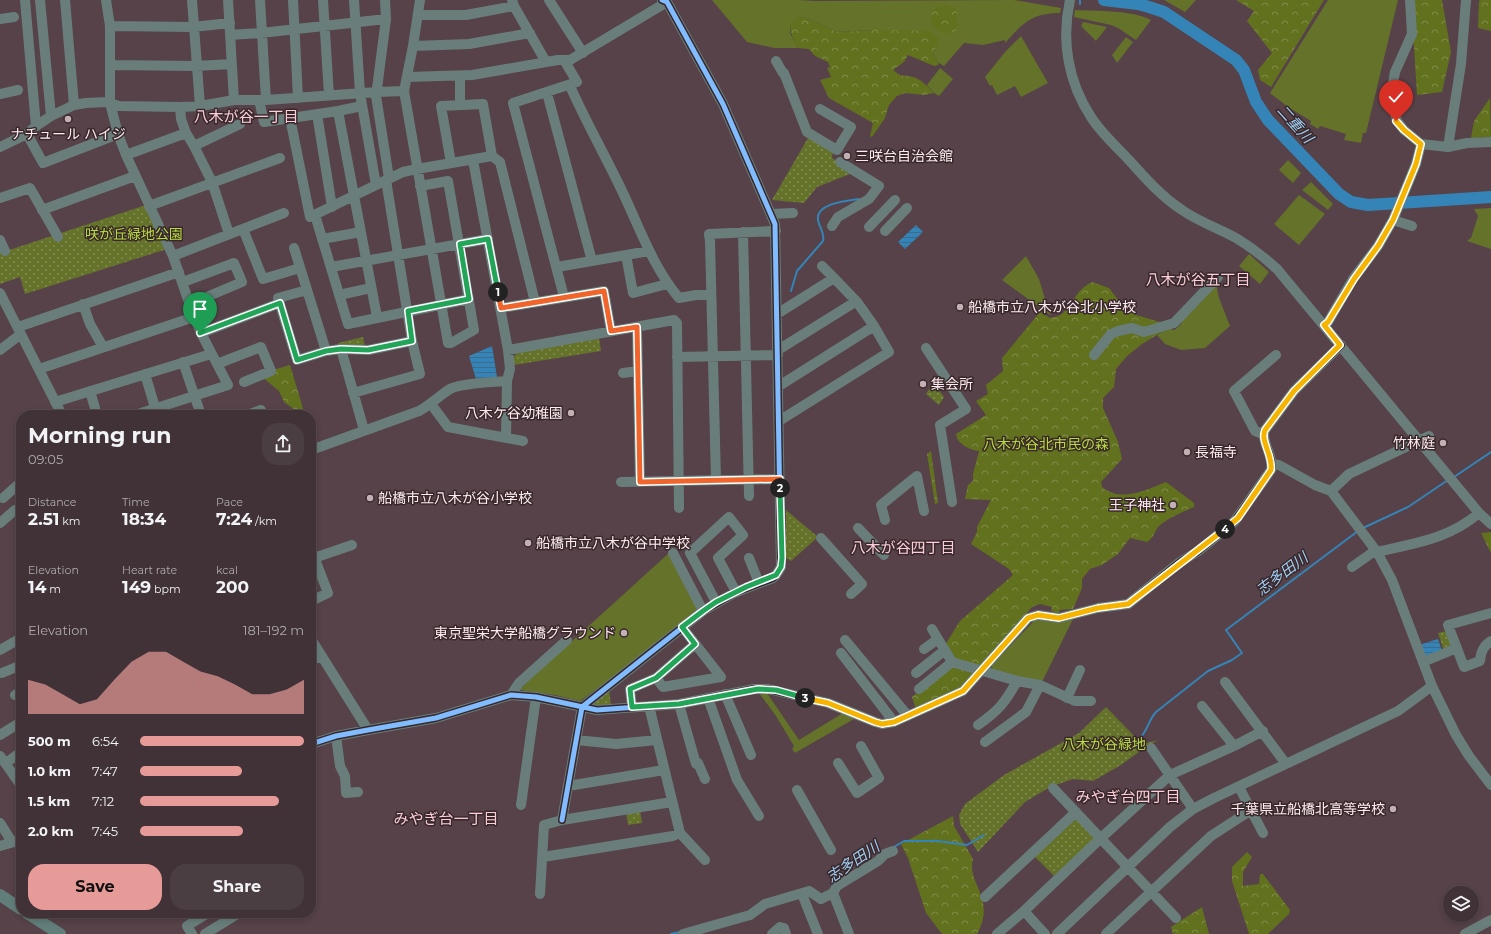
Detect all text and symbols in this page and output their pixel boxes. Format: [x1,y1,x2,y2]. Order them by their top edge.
pin [1379,80,1413,121]
icon: check [1385,86,1407,108]
water label: 二重川 [1273,101,1319,148]
district label: 八木が谷一丁目 [193,107,299,126]
marker: ナチュール ハイジ [63,114,73,124]
place label: ナチュール ハイジ [10,125,126,143]
place label: 三咲台自治会館 [855,147,953,165]
marker: 三咲台自治会館 [842,151,852,161]
park label: 咲が丘緑地公園 [85,225,183,243]
district label: 八木が谷五丁目 [1145,270,1251,289]
pin: 1 [488,282,508,302]
text: 1 [496,285,500,299]
pin [183,292,217,333]
icon: arrive [189,298,211,320]
place label: 船橋市立八木が谷北小学校 [968,298,1136,316]
marker: 船橋市立八木が谷北小学校 [955,302,965,312]
place label: 集会所 [931,375,973,393]
marker: 集会所 [918,379,928,389]
place label: 八木ケ谷幼稚園 [465,404,563,422]
marker: 八木ケ谷幼稚園 [566,408,576,418]
text: Morning run [28,422,171,449]
button: share [262,423,304,465]
place label: 竹林庭 [1393,434,1435,452]
park label: 八木が谷北市民の森 [983,435,1109,453]
marker: 竹林庭 [1438,438,1448,448]
place label: 長福寺 [1195,443,1237,461]
marker: 長福寺 [1182,447,1192,457]
text: 09:05 [28,451,63,467]
pin: 2 [770,478,790,498]
text: 2 [777,481,783,495]
place label: 船橋市立八木が谷小学校 [378,489,532,507]
marker: 船橋市立八木が谷小学校 [365,493,375,503]
text: Distance [28,495,76,509]
text: Time [122,495,150,509]
text: Pace [216,495,243,509]
place label: 王子神社 [1109,496,1165,514]
marker: 王子神社 [1168,500,1178,510]
text: 2.51 [28,509,59,529]
text: 18:34 [122,509,166,529]
text: 7:24 [216,509,252,529]
text: km [59,514,80,528]
text: /km [252,514,277,528]
pin: 4 [1215,519,1235,539]
text: 4 [1221,522,1229,536]
place label: 船橋市立八木が谷中学校 [536,534,690,552]
marker: 船橋市立八木が谷中学校 [523,538,533,548]
district label: 八木が谷四丁目 [850,538,956,557]
water label: 志多田川 [1252,547,1313,599]
text: Elevation [28,563,79,577]
text: Heart rate [122,563,177,577]
text: kcal [216,563,238,577]
text: 14 [28,577,46,597]
text: 149 [122,577,151,597]
text: 200 [216,577,249,597]
text: m [46,582,61,596]
text: bpm [151,582,181,596]
text: Elevation [28,622,88,638]
text: 181–192 m [243,622,304,638]
place label: 東京聖栄大学船橋グラウンド [434,624,616,642]
marker: 東京聖栄大学船橋グラウンド [619,628,629,638]
pin: 3 [795,688,815,708]
text: 3 [802,691,808,705]
text: 500 m [28,733,71,749]
text: 6:54 [92,733,119,749]
park label: 八木が谷緑地 [1062,735,1146,753]
text: 1.0 km [28,763,71,779]
text: 7:47 [92,763,118,779]
district label: みやぎ台四丁目 [1075,787,1181,806]
text: 1.5 km [28,793,70,809]
text: 7:12 [92,793,114,809]
place label: 千葉県立船橋北高等学校 [1231,800,1385,818]
marker: 千葉県立船橋北高等学校 [1388,804,1398,814]
district label: みやぎ台一丁目 [393,809,499,828]
text: 2.0 km [28,823,74,839]
text: 7:45 [92,823,118,839]
water label: 志多田川 [823,836,885,886]
button: Save [28,864,162,910]
button: Share [170,864,304,910]
map controls [1443,886,1479,922]
button: layers [1443,886,1479,922]

